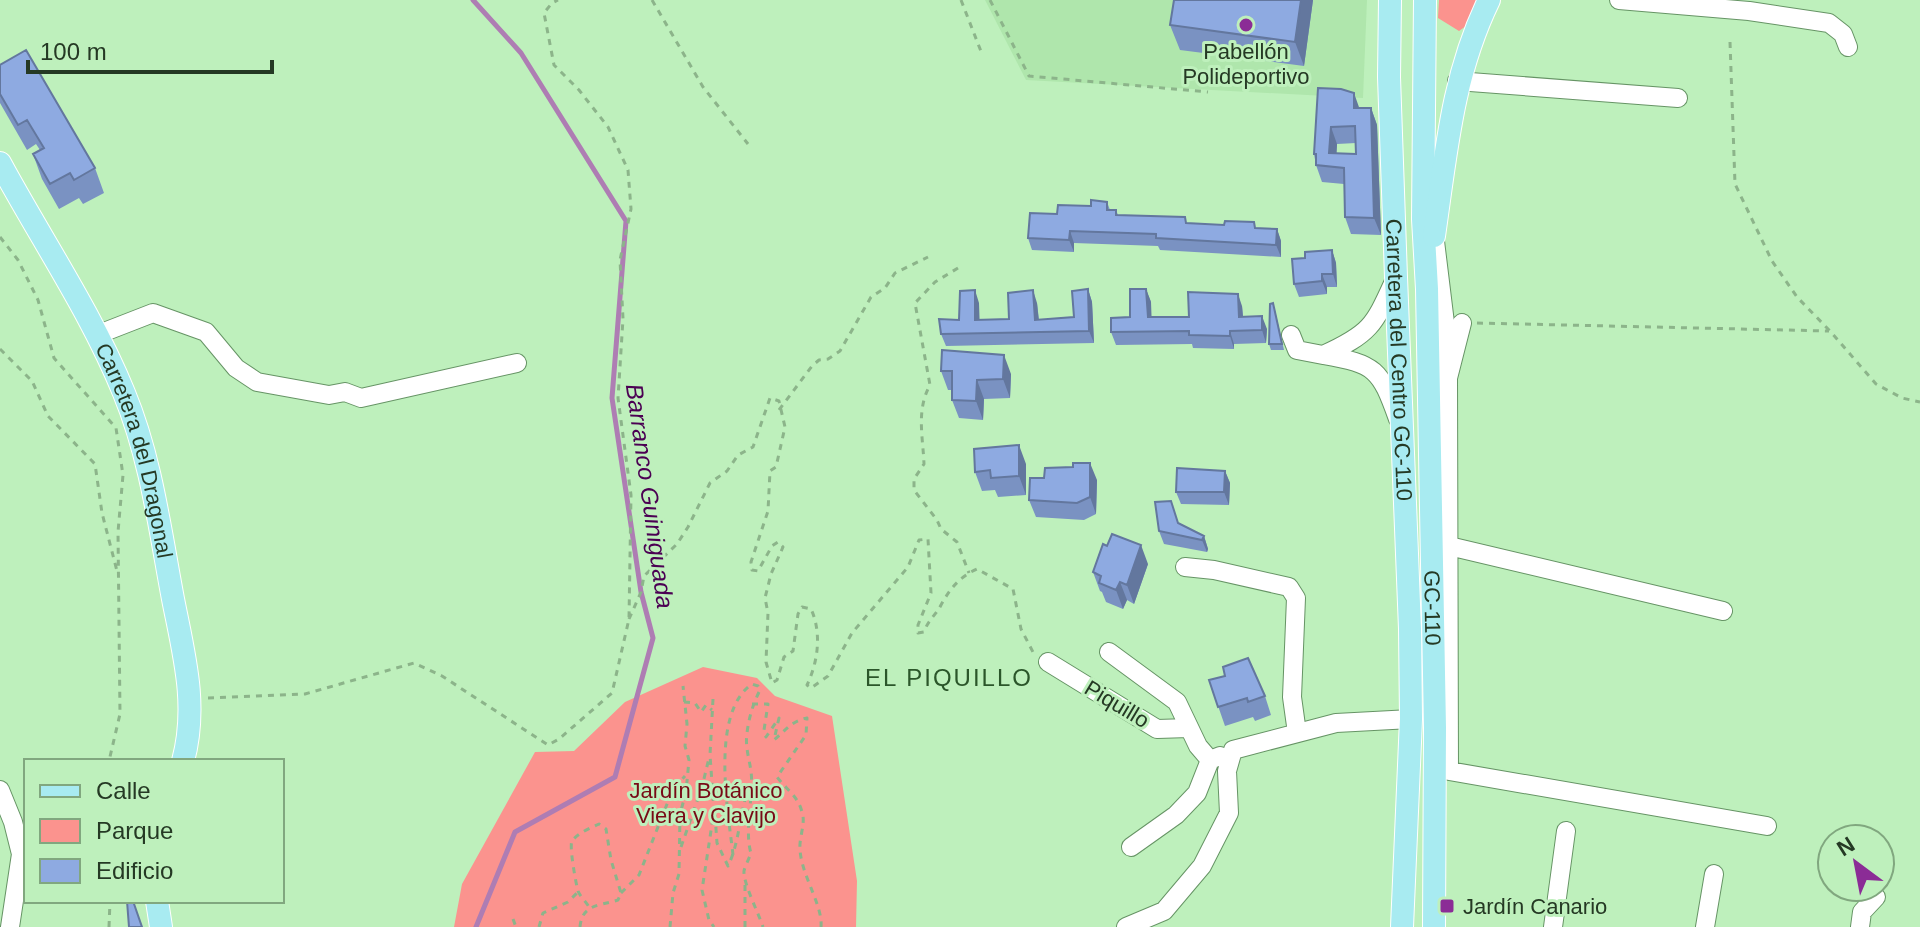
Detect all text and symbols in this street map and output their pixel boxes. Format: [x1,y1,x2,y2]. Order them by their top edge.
marker: Pabellón Polideportivo [1237,16,1255,34]
scale bar [28,24,272,74]
text: 100 m [40,38,107,65]
place label: Pabellón Polideportivo [1182,39,1310,89]
street label: Carretera del Centro GC-110 [1381,218,1417,501]
street label: Carretera del Dragonal [91,339,178,560]
water label: Barranco Guiniguada [621,382,679,610]
street label: GC-110 [1420,570,1446,646]
district label: EL PIQUILLO [865,664,1033,691]
street label: Piquillo [1080,675,1154,733]
legend [24,759,284,903]
text: Calle [96,777,151,804]
park label: Jardín Botánico Viera y Clavijo [630,778,782,828]
text: Parque [96,817,173,844]
north arrow [1816,823,1896,903]
text: N [1832,832,1859,861]
text: Edificio [96,857,173,884]
place label: Jardín Canario [1463,894,1607,919]
marker: Jardín Canario [1438,897,1456,915]

